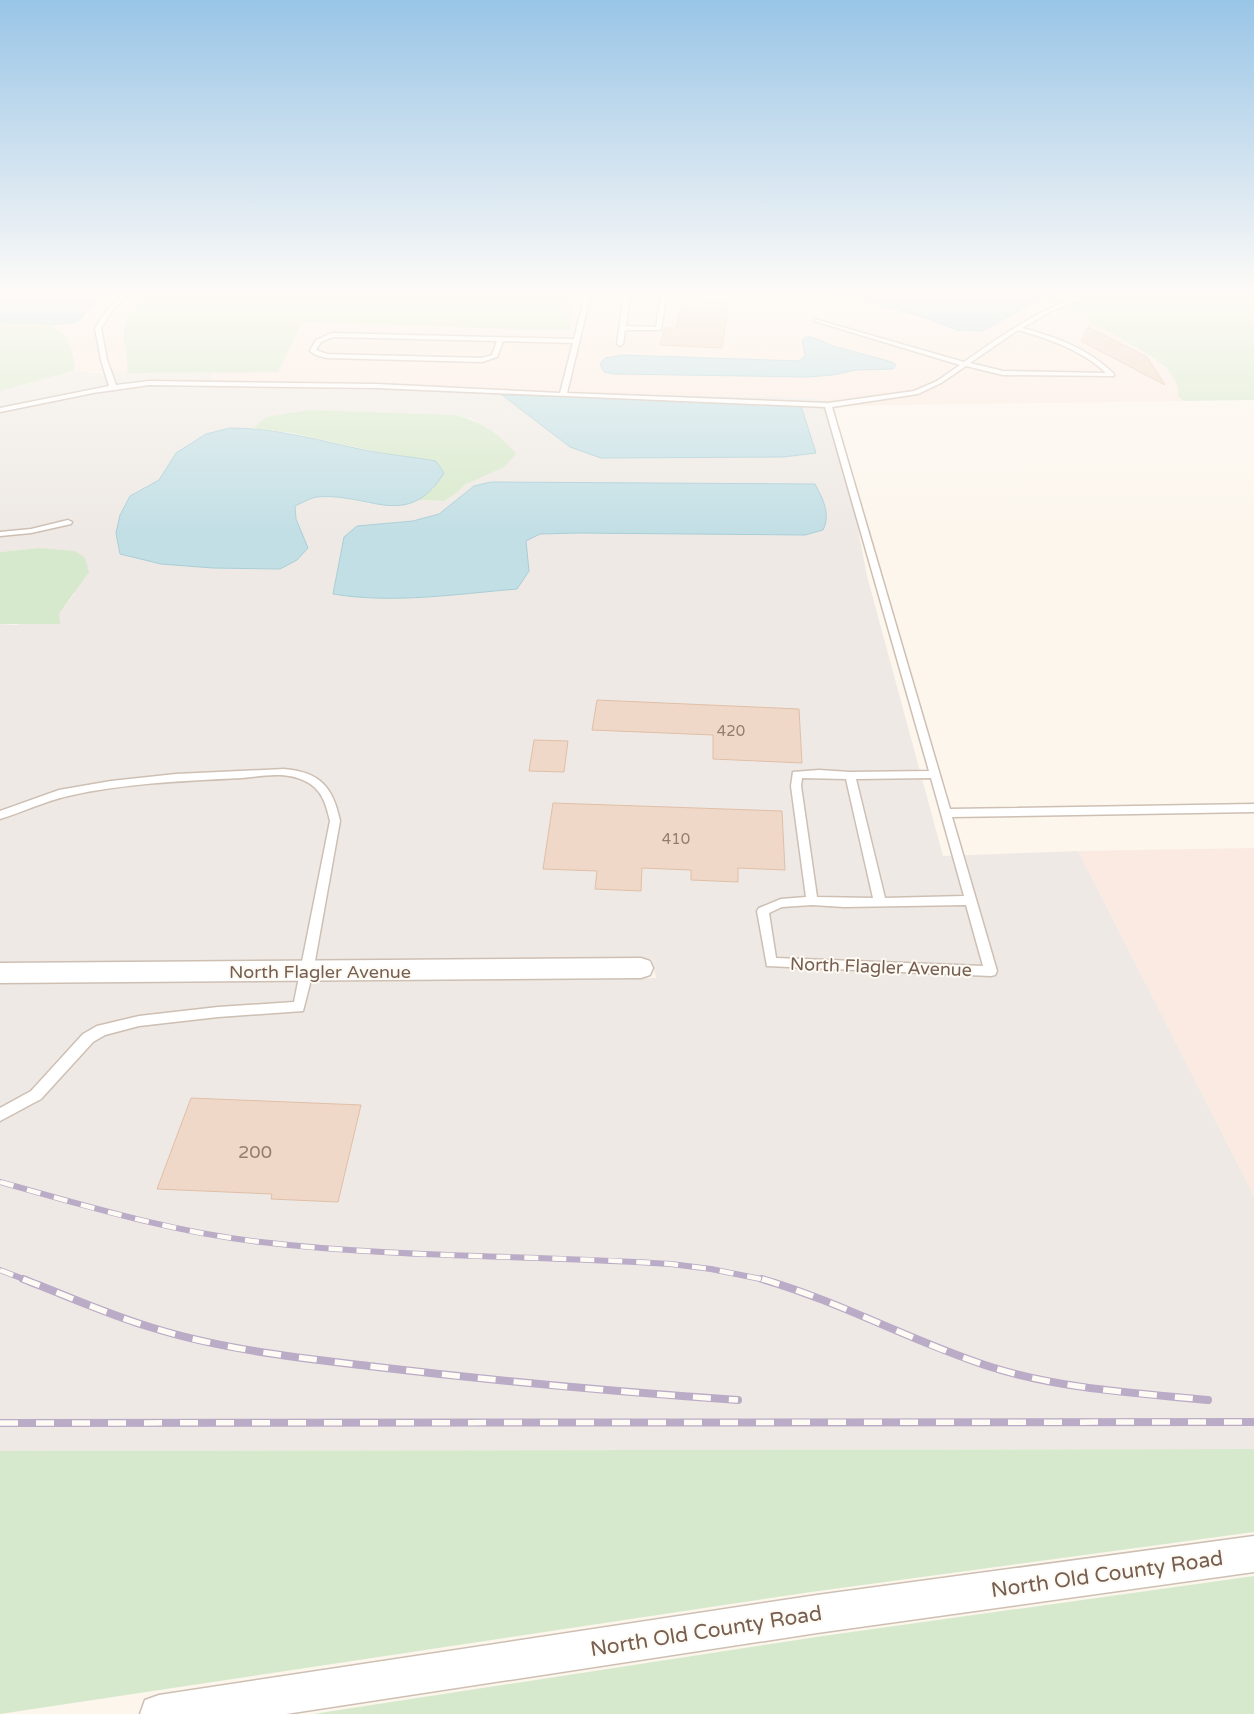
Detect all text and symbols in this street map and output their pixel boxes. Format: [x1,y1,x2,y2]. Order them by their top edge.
house number: 420 [717,722,745,740]
house number: 410 [662,830,690,848]
street label: North Flagler Avenue [790,953,972,981]
street label: North Flagler Avenue [229,961,411,983]
house number: 200 [238,1141,272,1163]
street label: North Old County Road [989,1546,1225,1603]
street label: North Old County Road [588,1601,824,1662]

